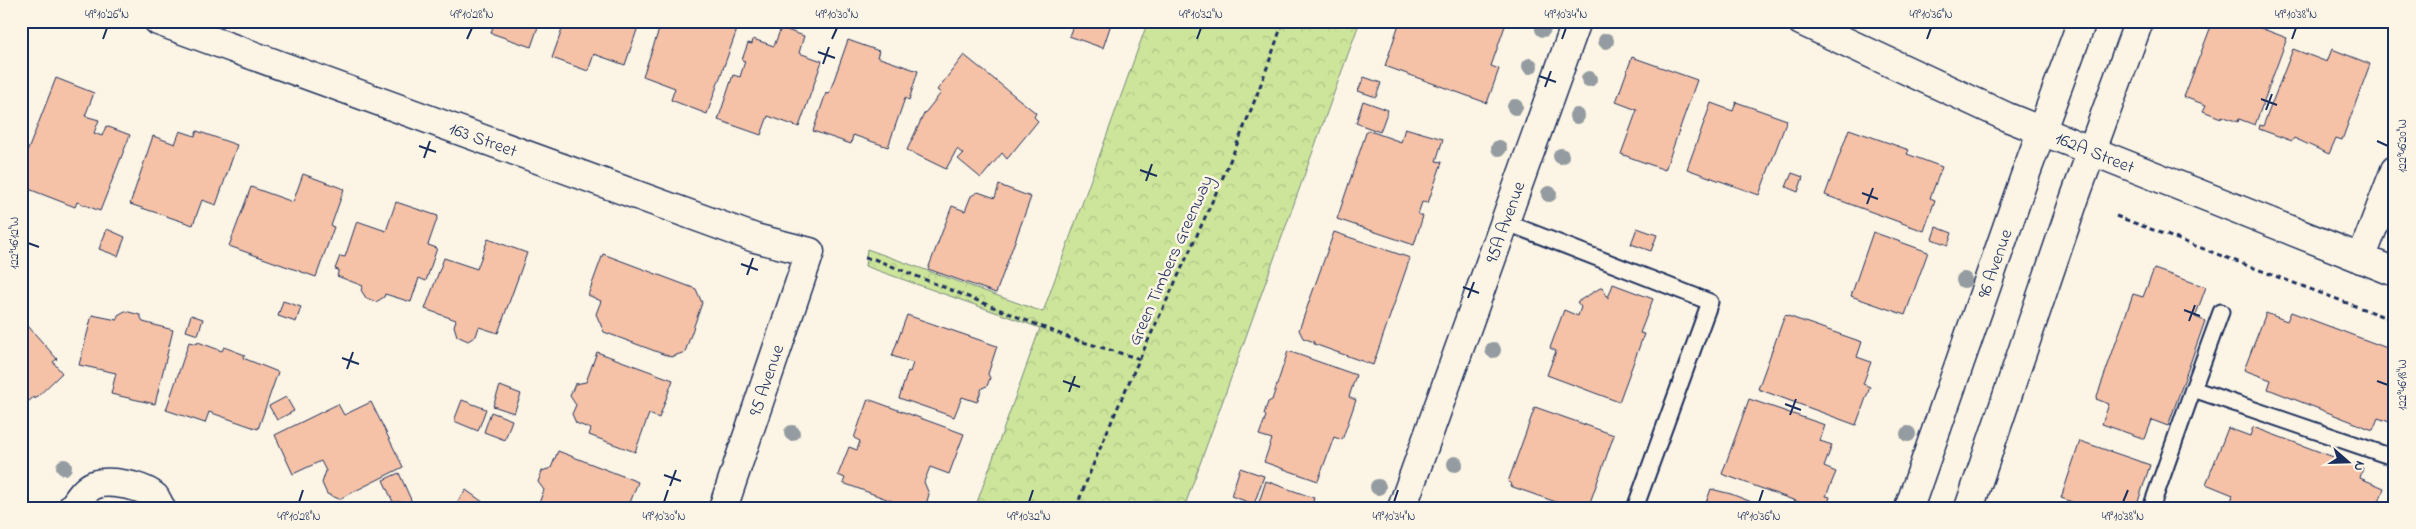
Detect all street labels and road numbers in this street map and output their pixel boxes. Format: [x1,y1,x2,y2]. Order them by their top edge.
street label: 163 Street [445,117,520,165]
street label: 162A Street [2051,126,2138,182]
street label: Green Timbers Greenway [1123,171,1221,350]
street label: 95A Avenue [1480,177,1534,267]
street label: 96 Avenue [1972,225,2021,302]
street label: 95 Avenue [744,341,793,420]

